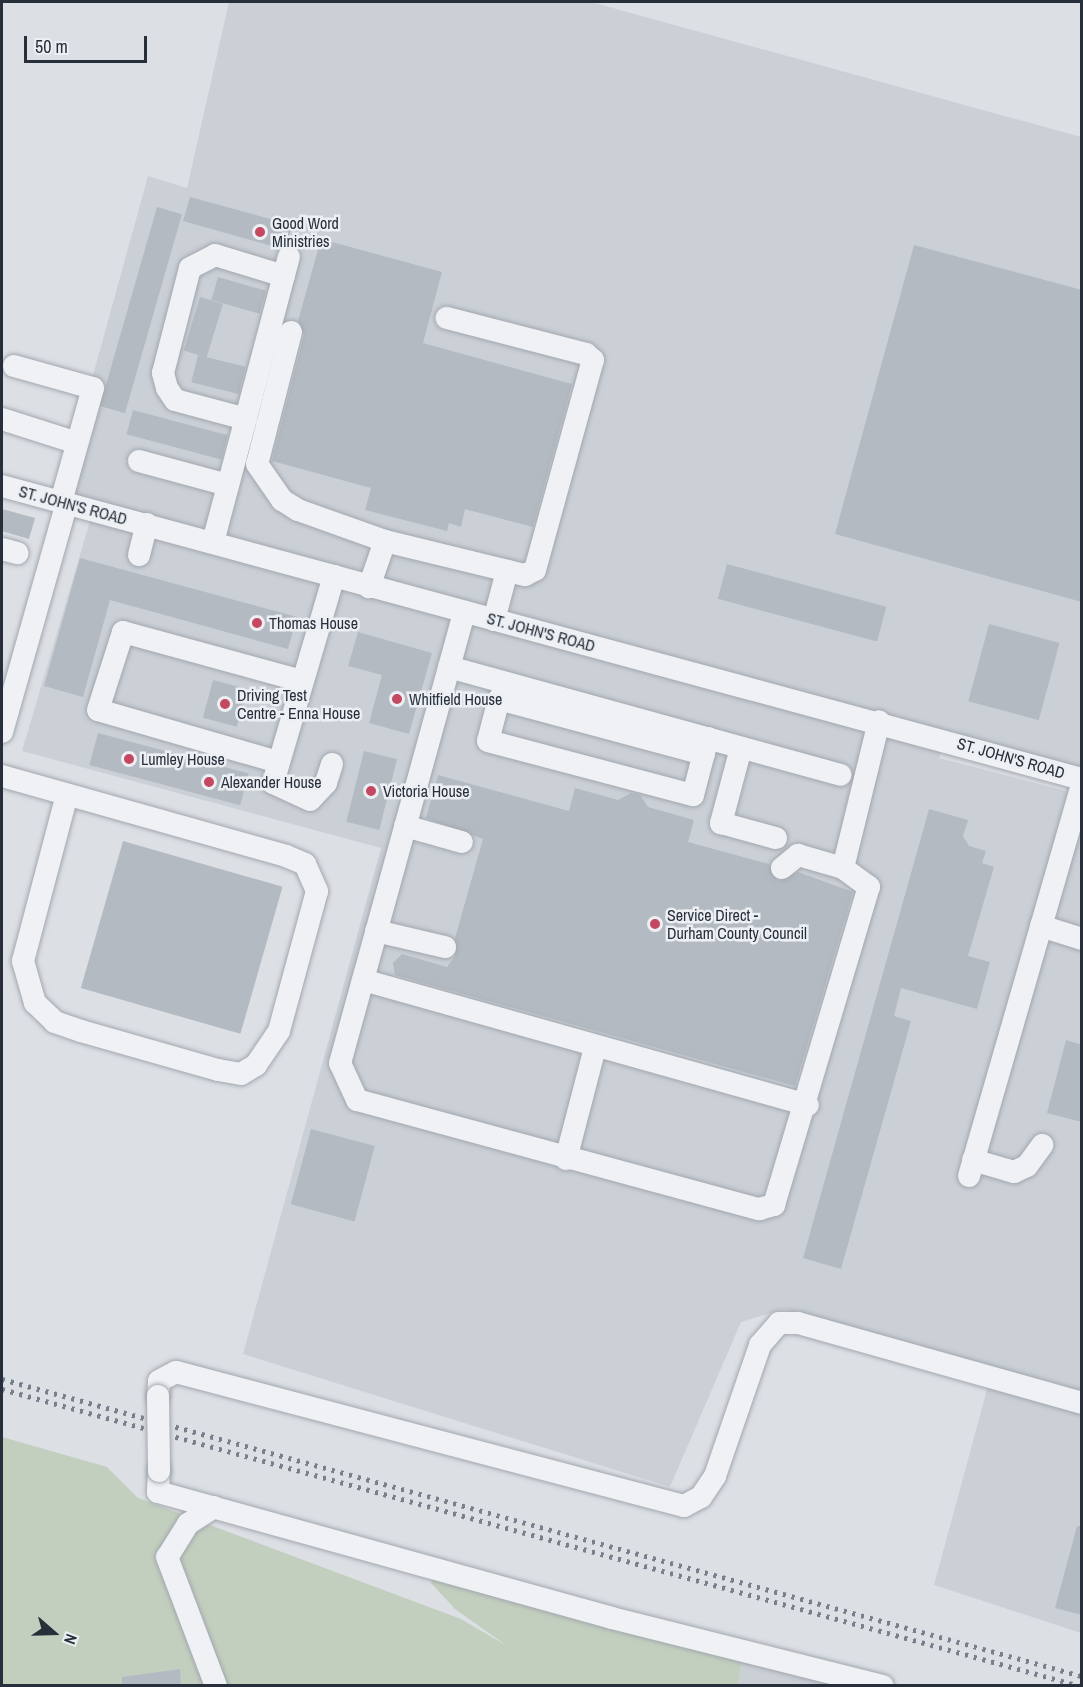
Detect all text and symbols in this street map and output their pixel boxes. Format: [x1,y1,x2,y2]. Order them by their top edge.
scale bar [27,24,150,62]
text: 50 m [35,34,68,59]
place label: Good Word Ministries [272,213,339,251]
marker: Good Word Ministries [253,225,267,239]
street label: ST. JOHN'S ROAD [17,481,129,529]
street label: ST. JOHN'S ROAD [485,608,597,656]
place label: Thomas House [269,613,358,633]
marker: Thomas House [250,616,264,630]
place label: Driving Test Centre - Enna House [237,685,360,723]
place label: Whitfield House [409,689,502,709]
marker: Whitfield House [390,692,404,706]
marker: Driving Test Centre - Enna House [218,697,232,711]
street label: ST. JOHN'S ROAD [955,733,1067,783]
place label: Lumley House [141,749,225,769]
marker: Lumley House [122,752,136,766]
place label: Alexander House [221,772,322,792]
marker: Alexander House [202,775,216,789]
place label: Victoria House [383,781,470,801]
marker: Victoria House [364,784,378,798]
place label: Service Direct - Durham County Council [667,905,807,943]
marker: Service Direct - Durham County Council [648,917,662,931]
north arrow [24,1603,84,1663]
text: N [59,1631,83,1647]

